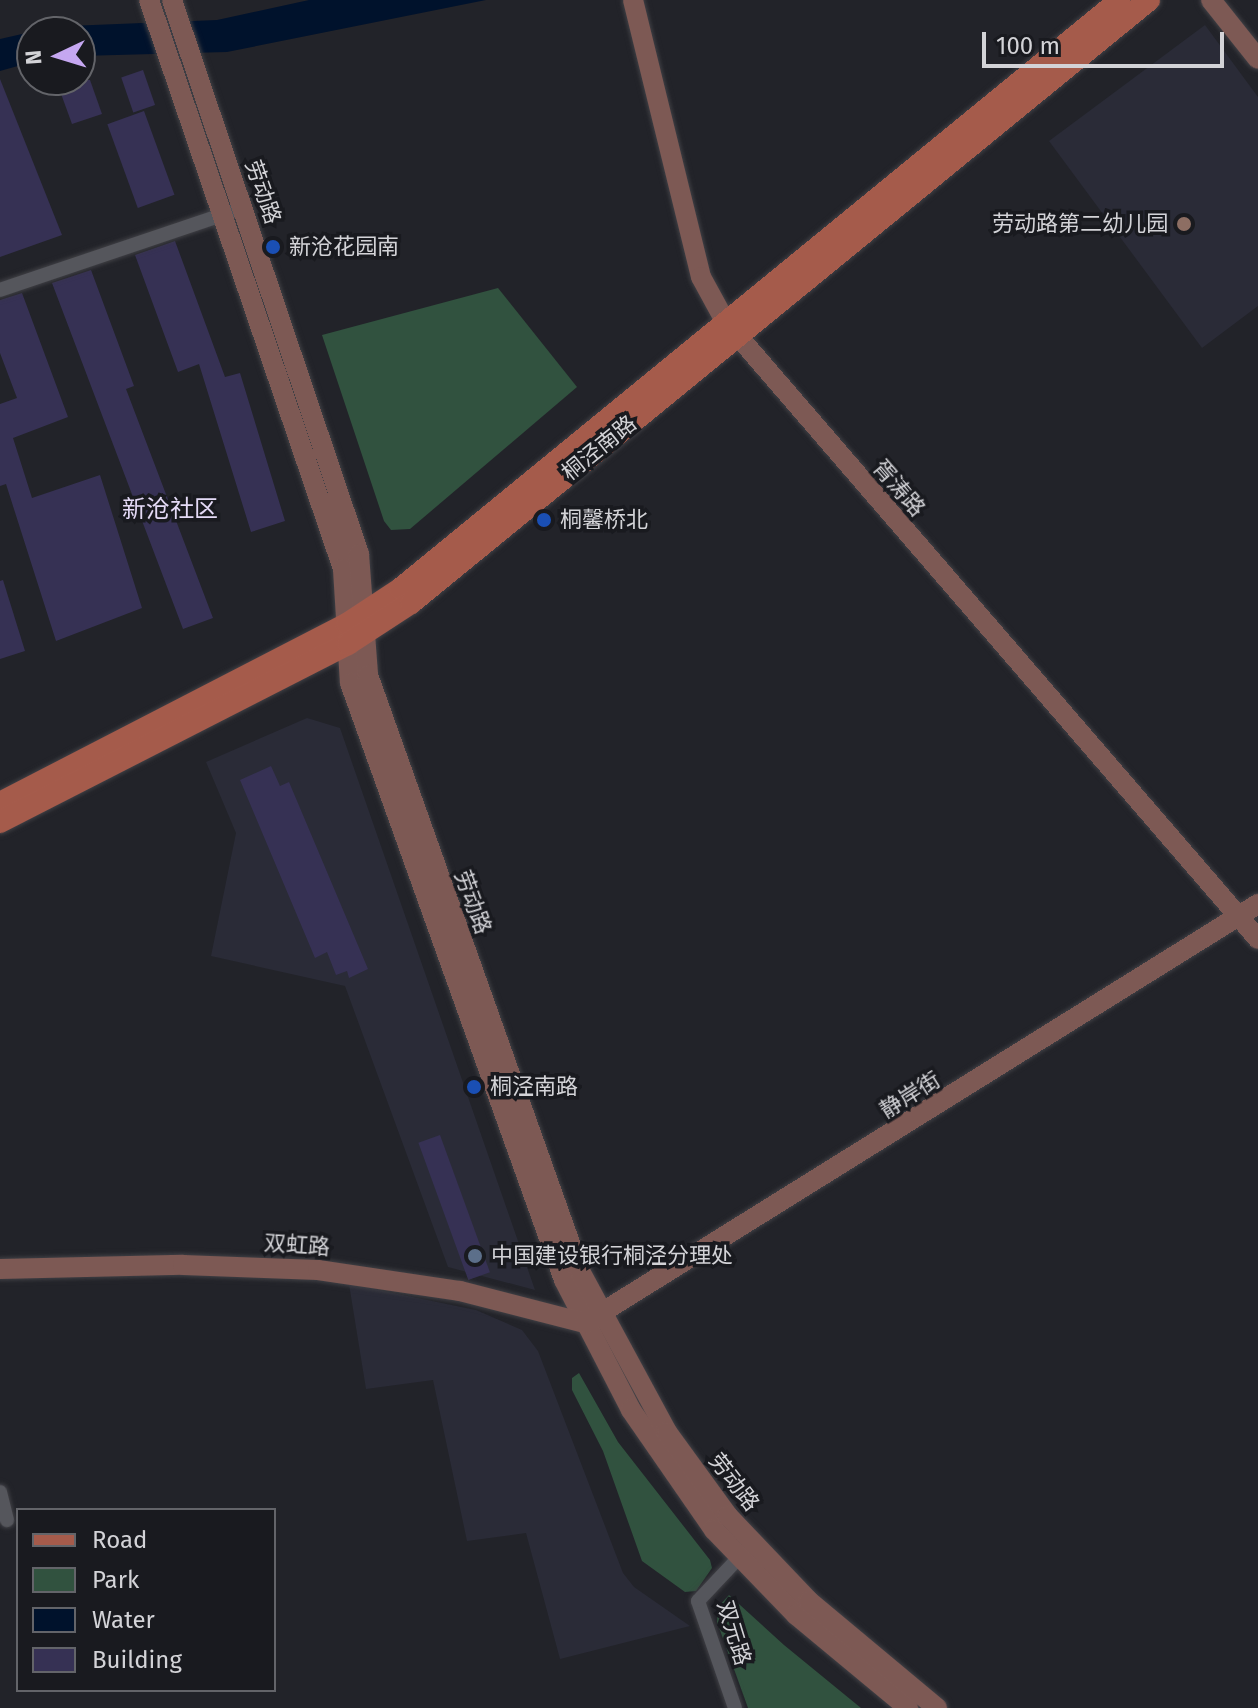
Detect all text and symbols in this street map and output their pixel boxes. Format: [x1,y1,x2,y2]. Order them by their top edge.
north arrow [16,16,96,96]
scale bar [986,16,1228,66]
text: 100 m [996,32,1060,60]
text: N [20,49,48,66]
street label: 劳动路 [240,157,286,227]
place label: 劳动路第二幼儿园 [992,211,1168,237]
marker: 劳动路第二幼儿园 [1175,215,1193,233]
place label: 新沧花园南 [289,234,399,260]
marker: 新沧花园南 [264,238,282,256]
street label: 桐泾南路 [556,410,642,486]
street label: 胥涛路 [867,454,931,522]
district label: 新沧社区 [122,496,218,524]
place label: 桐馨桥北 [560,507,648,533]
marker: 桐馨桥北 [535,511,553,529]
street label: 劳动路 [449,866,497,938]
street label: 静岸街 [875,1066,945,1124]
place label: 桐泾南路 [490,1074,578,1100]
marker: 桐泾南路 [465,1078,483,1096]
street label: 双虹路 [263,1230,331,1260]
place label: 中国建设银行桐泾分理处 [491,1243,733,1269]
marker: 中国建设银行桐泾分理处 [466,1247,484,1265]
street label: 劳动路 [703,1448,765,1516]
legend [16,1508,276,1692]
text: Road [92,1526,147,1554]
text: Park [92,1566,139,1594]
street label: 双元路 [712,1598,756,1668]
text: Water [92,1606,155,1634]
text: Building [92,1646,182,1674]

